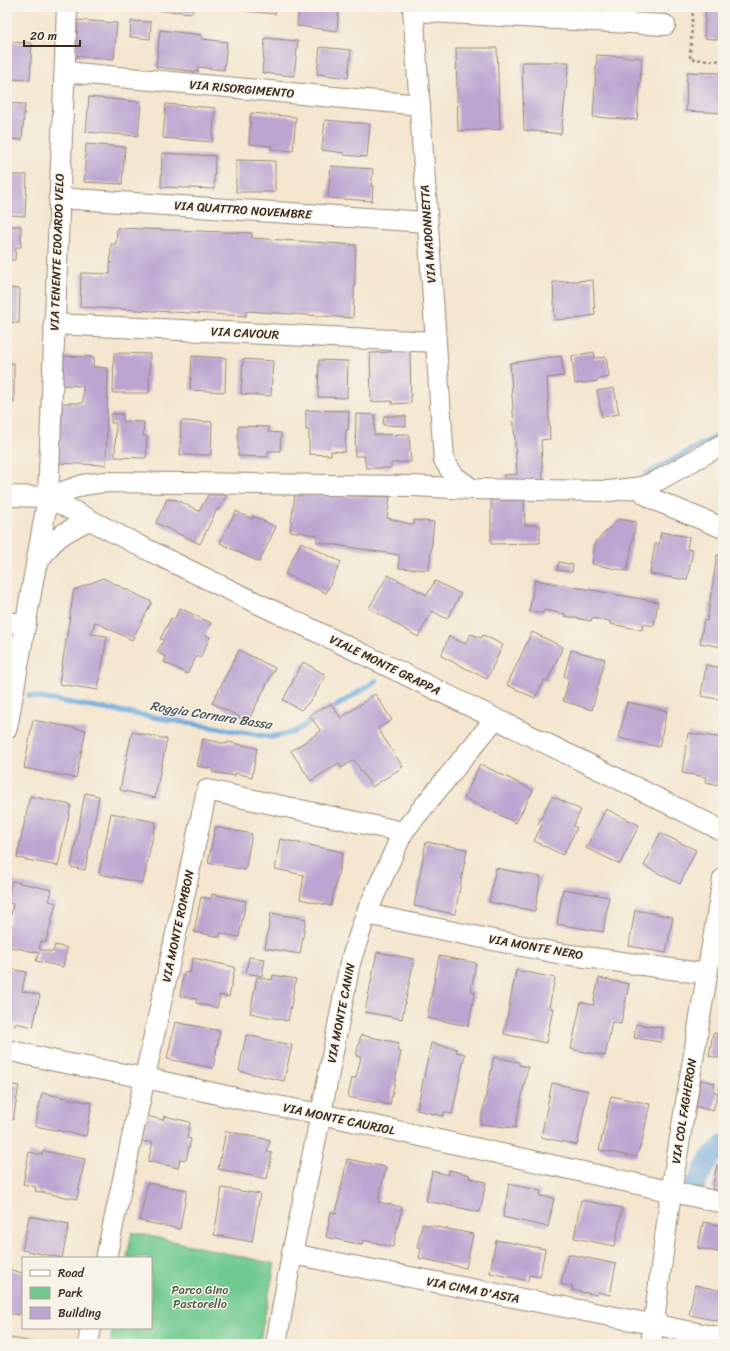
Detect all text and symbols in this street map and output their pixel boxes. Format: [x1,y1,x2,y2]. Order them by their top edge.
scale bar [24,22,80,48]
text: 20 m [30,25,57,47]
street label: VIA RISORGIMENTO [189,73,296,105]
street label: VIA TENENTE EDOARDO VELO [43,173,71,331]
street label: VIA MADONNETTA [414,184,442,284]
street label: VIA QUATTRO NOVEMBRE [173,194,314,226]
street label: VIA CAVOUR [210,320,280,346]
street label: VIALE MONTE GRAPPA [326,629,444,702]
water label: Roggia Cornara Bassa [149,694,275,736]
street label: VIA MONTE ROMBON [155,867,201,984]
street label: VIA MONTE NERO [487,928,585,966]
street label: VIA MONTE CANIN [321,960,362,1065]
street label: VIA COL FAGHERON [665,1056,703,1165]
street label: VIA MONTE CAURIOL [281,1096,397,1142]
legend [22,1257,152,1329]
text: Road [58,1262,85,1284]
street label: VIA CIMA D'ASTA [425,1270,521,1310]
park label: Parco Gino Pastorello [172,1279,228,1315]
text: Park [58,1282,83,1304]
text: Building [58,1302,101,1324]

